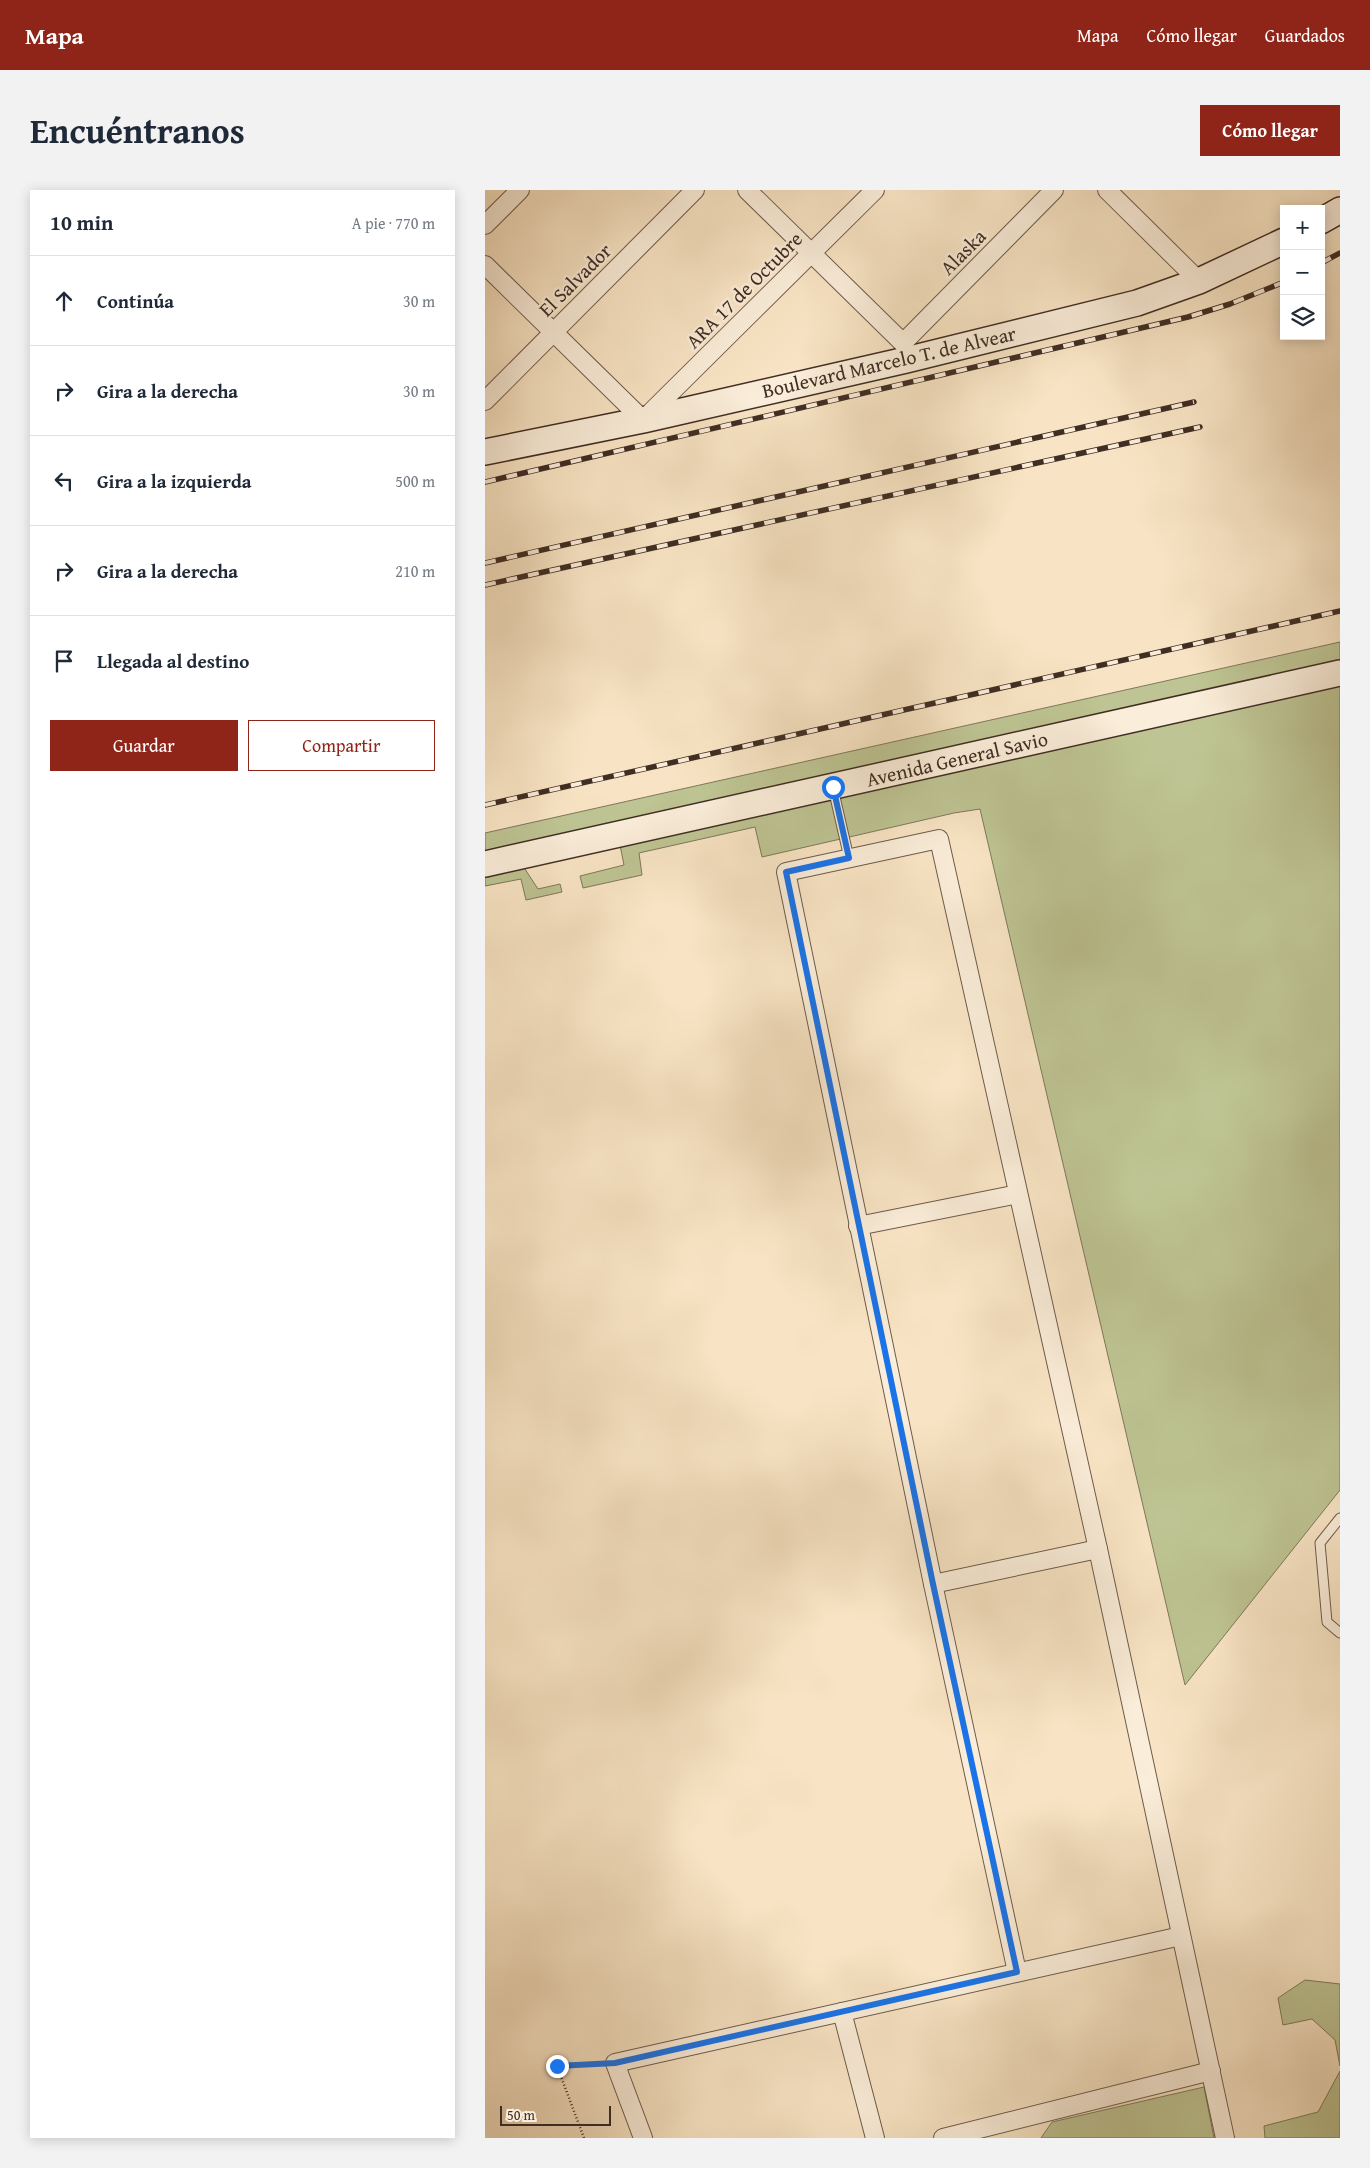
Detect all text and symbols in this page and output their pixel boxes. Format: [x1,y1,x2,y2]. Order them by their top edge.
text: Mapa [25,18,84,53]
text: Mapa [1077,22,1119,49]
text: Cómo llegar [1147,22,1237,49]
text: Guardados [1265,22,1345,49]
text: Encuéntranos [30,105,245,156]
button: Cómo llegar [1200,105,1340,156]
map controls [1280,205,1325,340]
button: + [1280,205,1325,250]
text: 10 min [50,207,113,238]
text: A pie · 770 m [352,211,435,235]
street label: Alaska [933,222,993,281]
street label: ARA 17 de Octubre [679,225,809,355]
street label: El Salvador [531,236,618,323]
button: − [1280,250,1325,295]
icon: ahead [50,287,78,315]
text: Continúa [97,287,174,315]
text: 30 m [403,289,435,313]
button: layers [1280,295,1325,340]
street label: Boulevard Marcelo T. de Alvear [759,318,1019,405]
icon: right [50,377,78,405]
text: Gira a la derecha [97,377,238,405]
text: 30 m [403,379,435,403]
icon: left [50,467,78,495]
text: Gira a la izquierda [97,467,252,495]
text: 500 m [395,469,435,493]
icon: right [50,557,78,585]
text: Gira a la derecha [97,557,238,585]
text: 210 m [395,559,435,583]
icon: arrive [50,647,78,675]
text: Llegada al destino [97,647,249,675]
button: Guardar [50,720,238,771]
button: Compartir [248,720,435,771]
street label: Avenida General Savio [863,724,1050,793]
route start [822,776,845,799]
route end [546,2055,569,2078]
scale bar [500,2103,611,2126]
text: 50 m [507,2105,535,2125]

